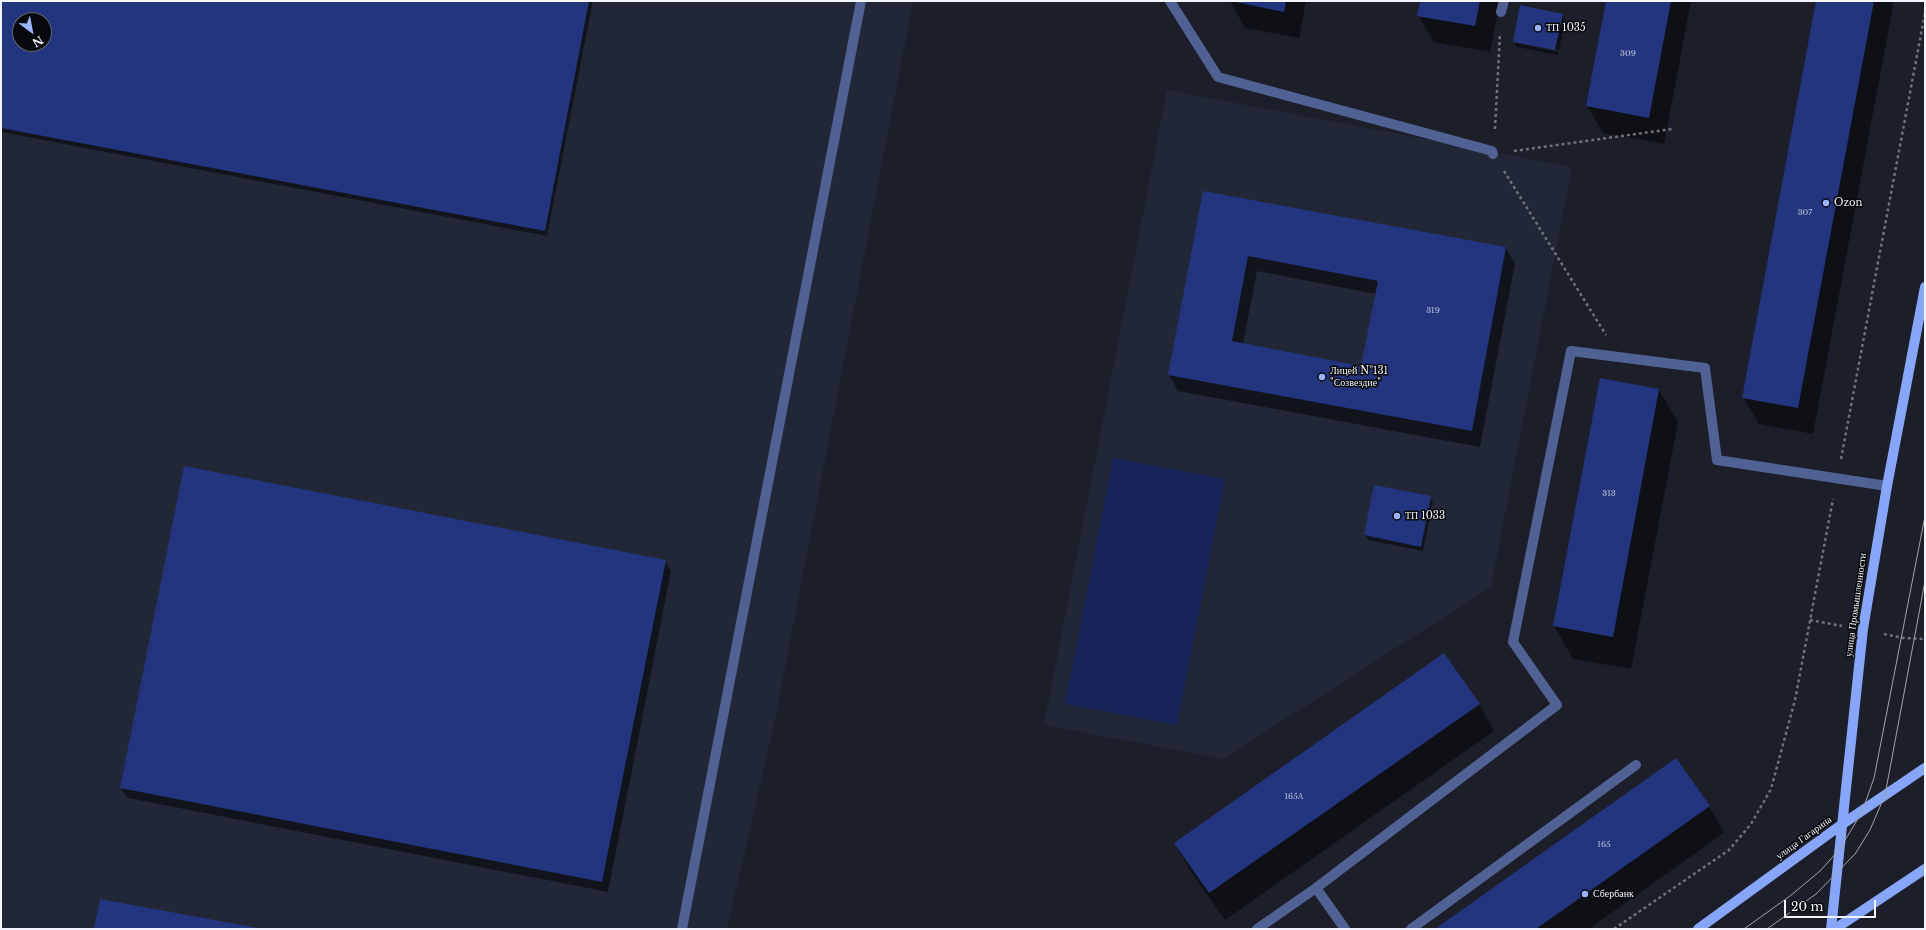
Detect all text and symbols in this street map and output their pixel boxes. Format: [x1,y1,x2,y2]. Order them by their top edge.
north arrow [12,12,52,52]
place label: ТП 1035 [1546,22,1586,34]
marker: ТП 1035 [1533,23,1543,33]
text: N [30,33,46,50]
house number: 309 [1620,49,1636,59]
place label: Ozon [1834,197,1862,209]
marker: Ozon [1821,198,1831,208]
house number: 307 [1798,208,1812,218]
house number: 319 [1426,306,1440,316]
place label: Лицей №131 "Созвездие" [1330,365,1388,388]
marker: Лицей №131 "Созвездие" [1317,372,1327,382]
house number: 313 [1602,489,1616,499]
place label: ТП 1033 [1405,510,1445,522]
marker: ТП 1033 [1392,511,1402,521]
street label: улица Промышленности [1843,552,1869,658]
house number: 165А [1284,792,1304,802]
street label: улица Гагарина [1774,814,1834,862]
house number: 165 [1597,840,1611,850]
place label: Сбербанк [1593,888,1634,900]
marker: Сбербанк [1580,889,1590,899]
scale bar [1786,892,1878,918]
text: 20 m [1791,899,1823,914]

